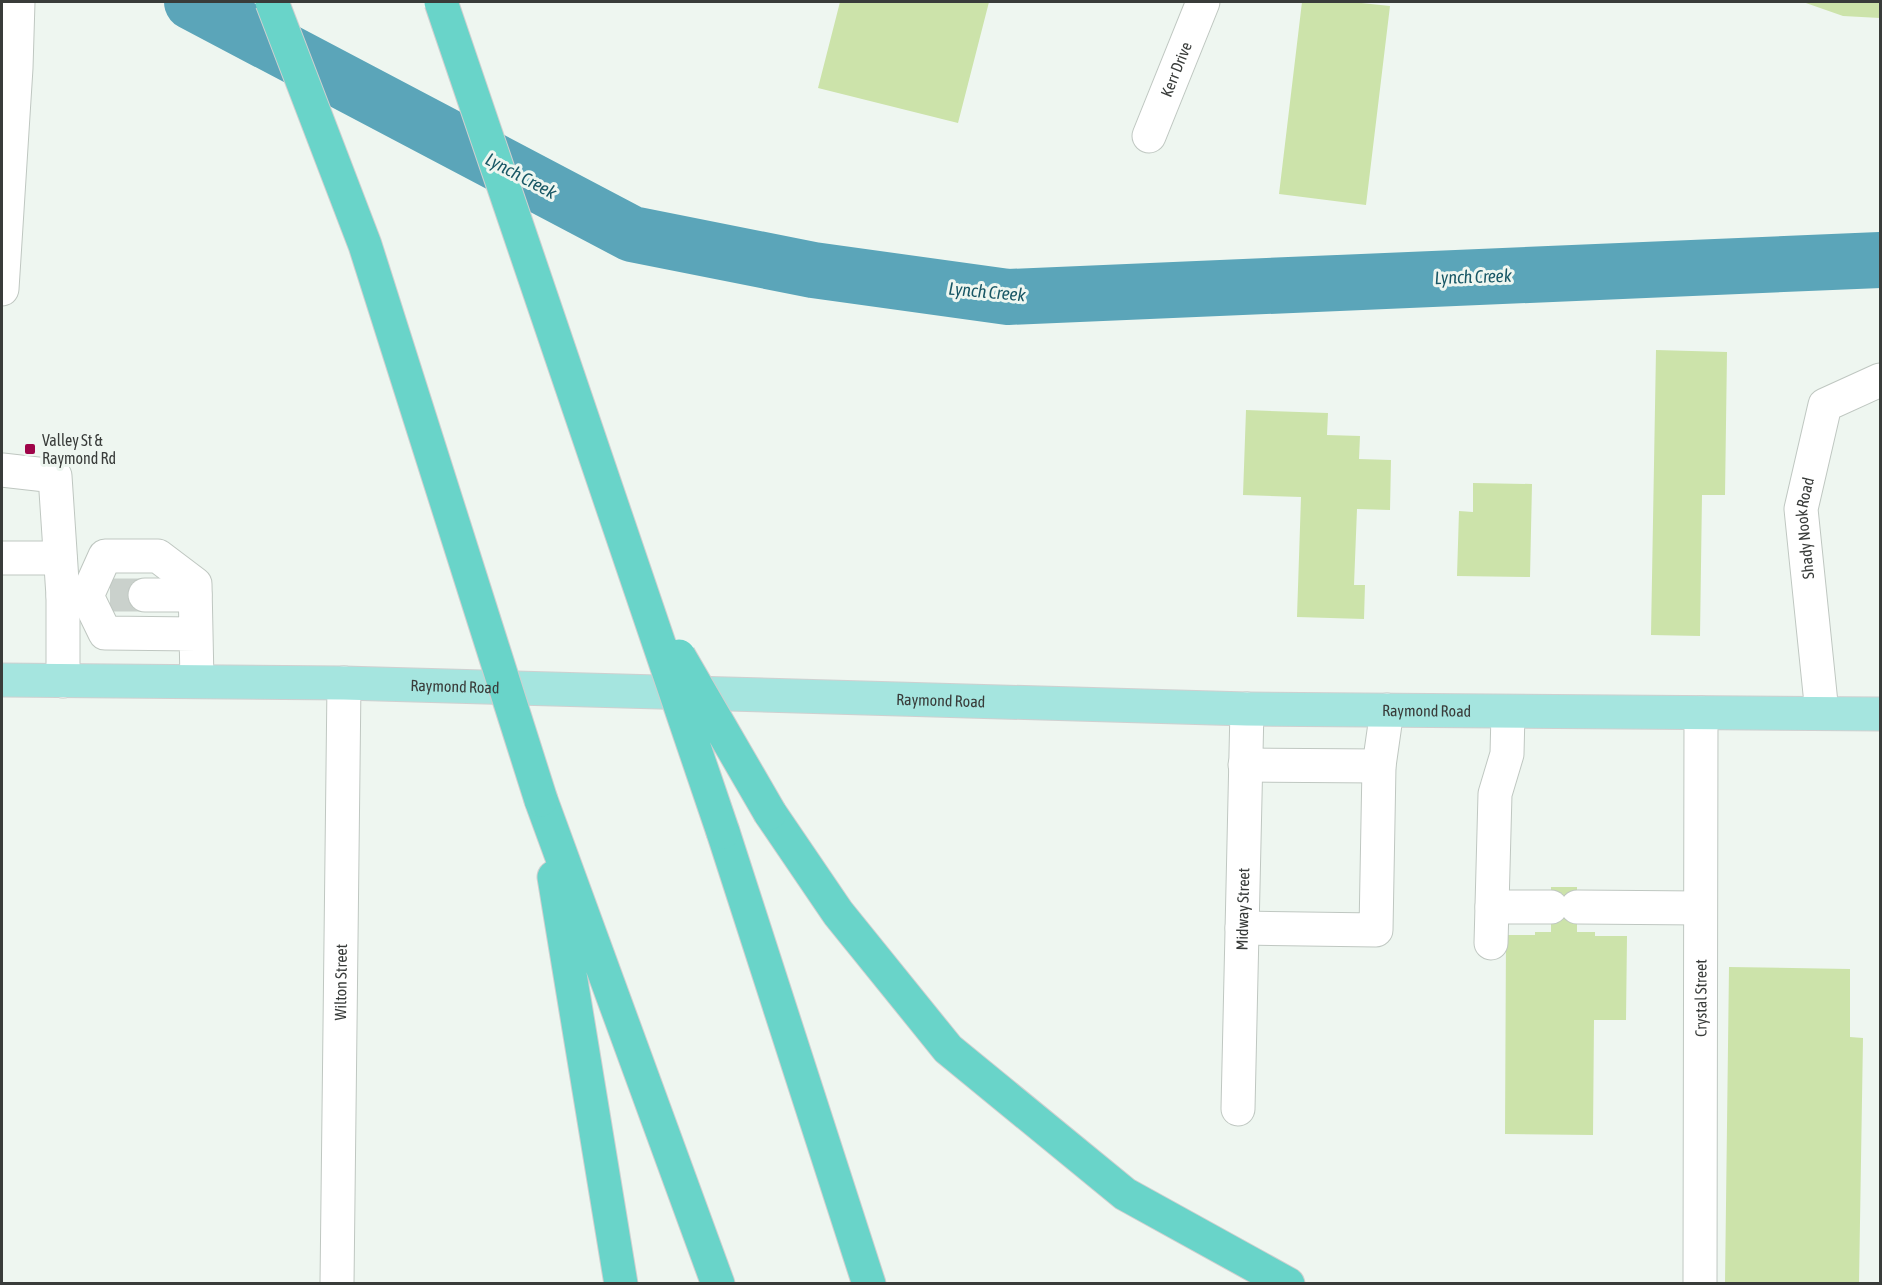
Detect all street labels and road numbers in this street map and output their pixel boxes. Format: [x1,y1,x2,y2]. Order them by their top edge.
street label: Kerr Drive [1157,39,1195,99]
street label: Shady Nook Road [1792,476,1817,580]
street label: Raymond Road [410,676,500,696]
street label: Raymond Road [896,690,986,710]
street label: Raymond Road [1382,701,1471,720]
street label: Midway Street [1233,867,1253,951]
street label: Wilton Street [331,943,350,1020]
street label: Crystal Street [1691,959,1710,1037]

